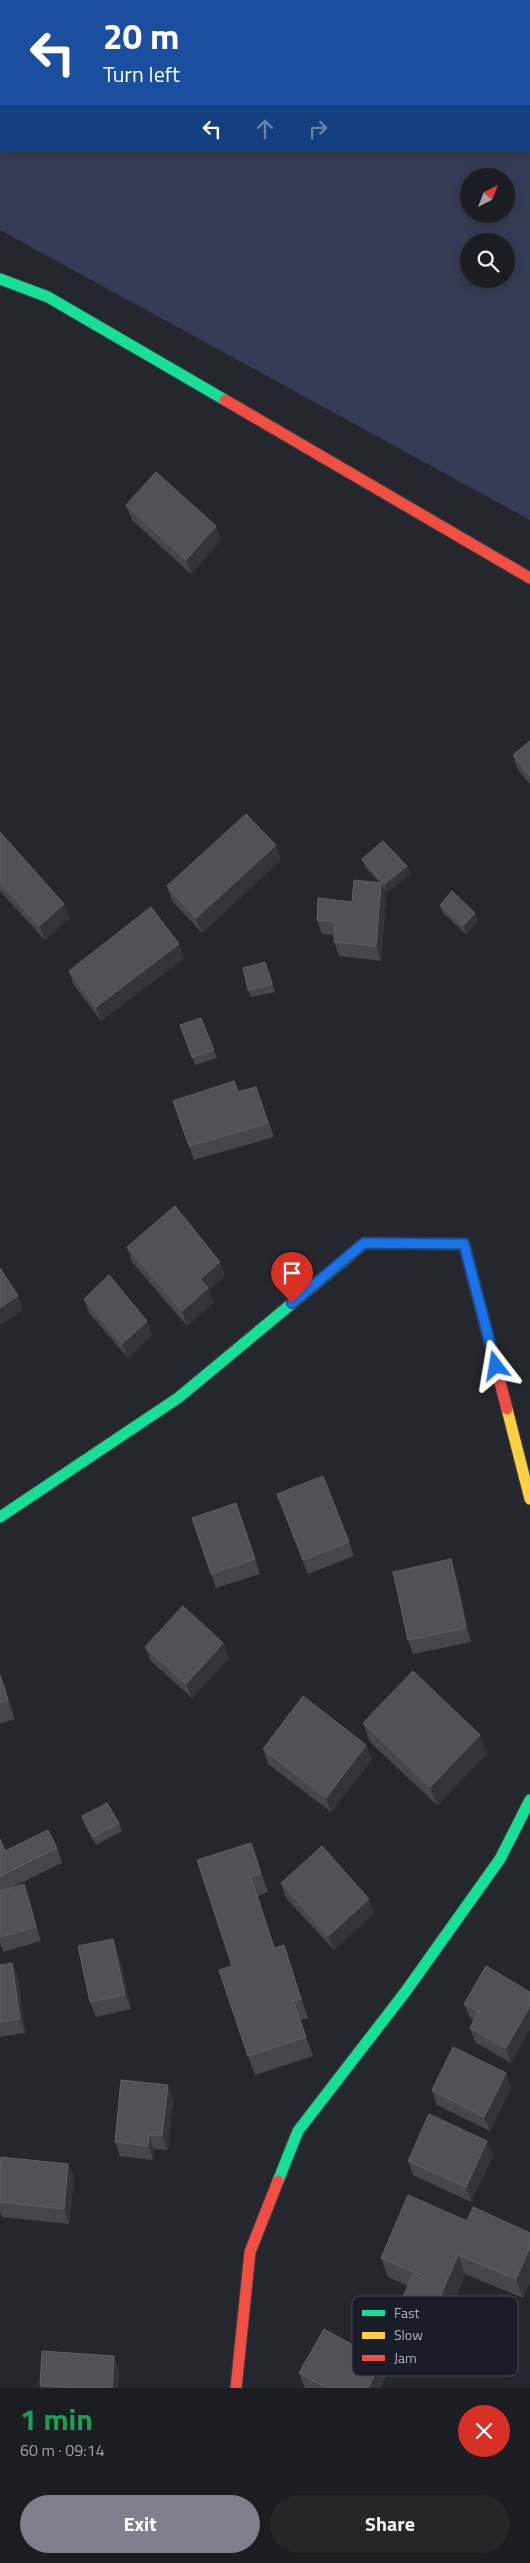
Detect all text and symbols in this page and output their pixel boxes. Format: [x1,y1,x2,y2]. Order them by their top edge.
text: 20 m [103,9,179,63]
icon: left [20,20,85,85]
text: Turn left [103,57,180,91]
icon: left [198,115,226,143]
icon: ahead [251,115,279,143]
icon: right [304,115,332,143]
north arrow [460,168,515,222]
map controls [460,168,515,288]
button: search [460,233,515,288]
pin [271,1252,313,1303]
icon: arrive [278,1259,306,1287]
position arrow [469,1339,521,1391]
legend [352,2296,518,2376]
text: Fast [394,2302,419,2323]
text: Slow [394,2324,423,2345]
text: Jam [394,2347,417,2368]
text: 1 min [20,2396,93,2442]
button: close [458,2405,510,2457]
text: 60 m · 09:14 [20,2438,105,2462]
button: Exit [20,2495,260,2553]
button: Share [270,2495,510,2553]

